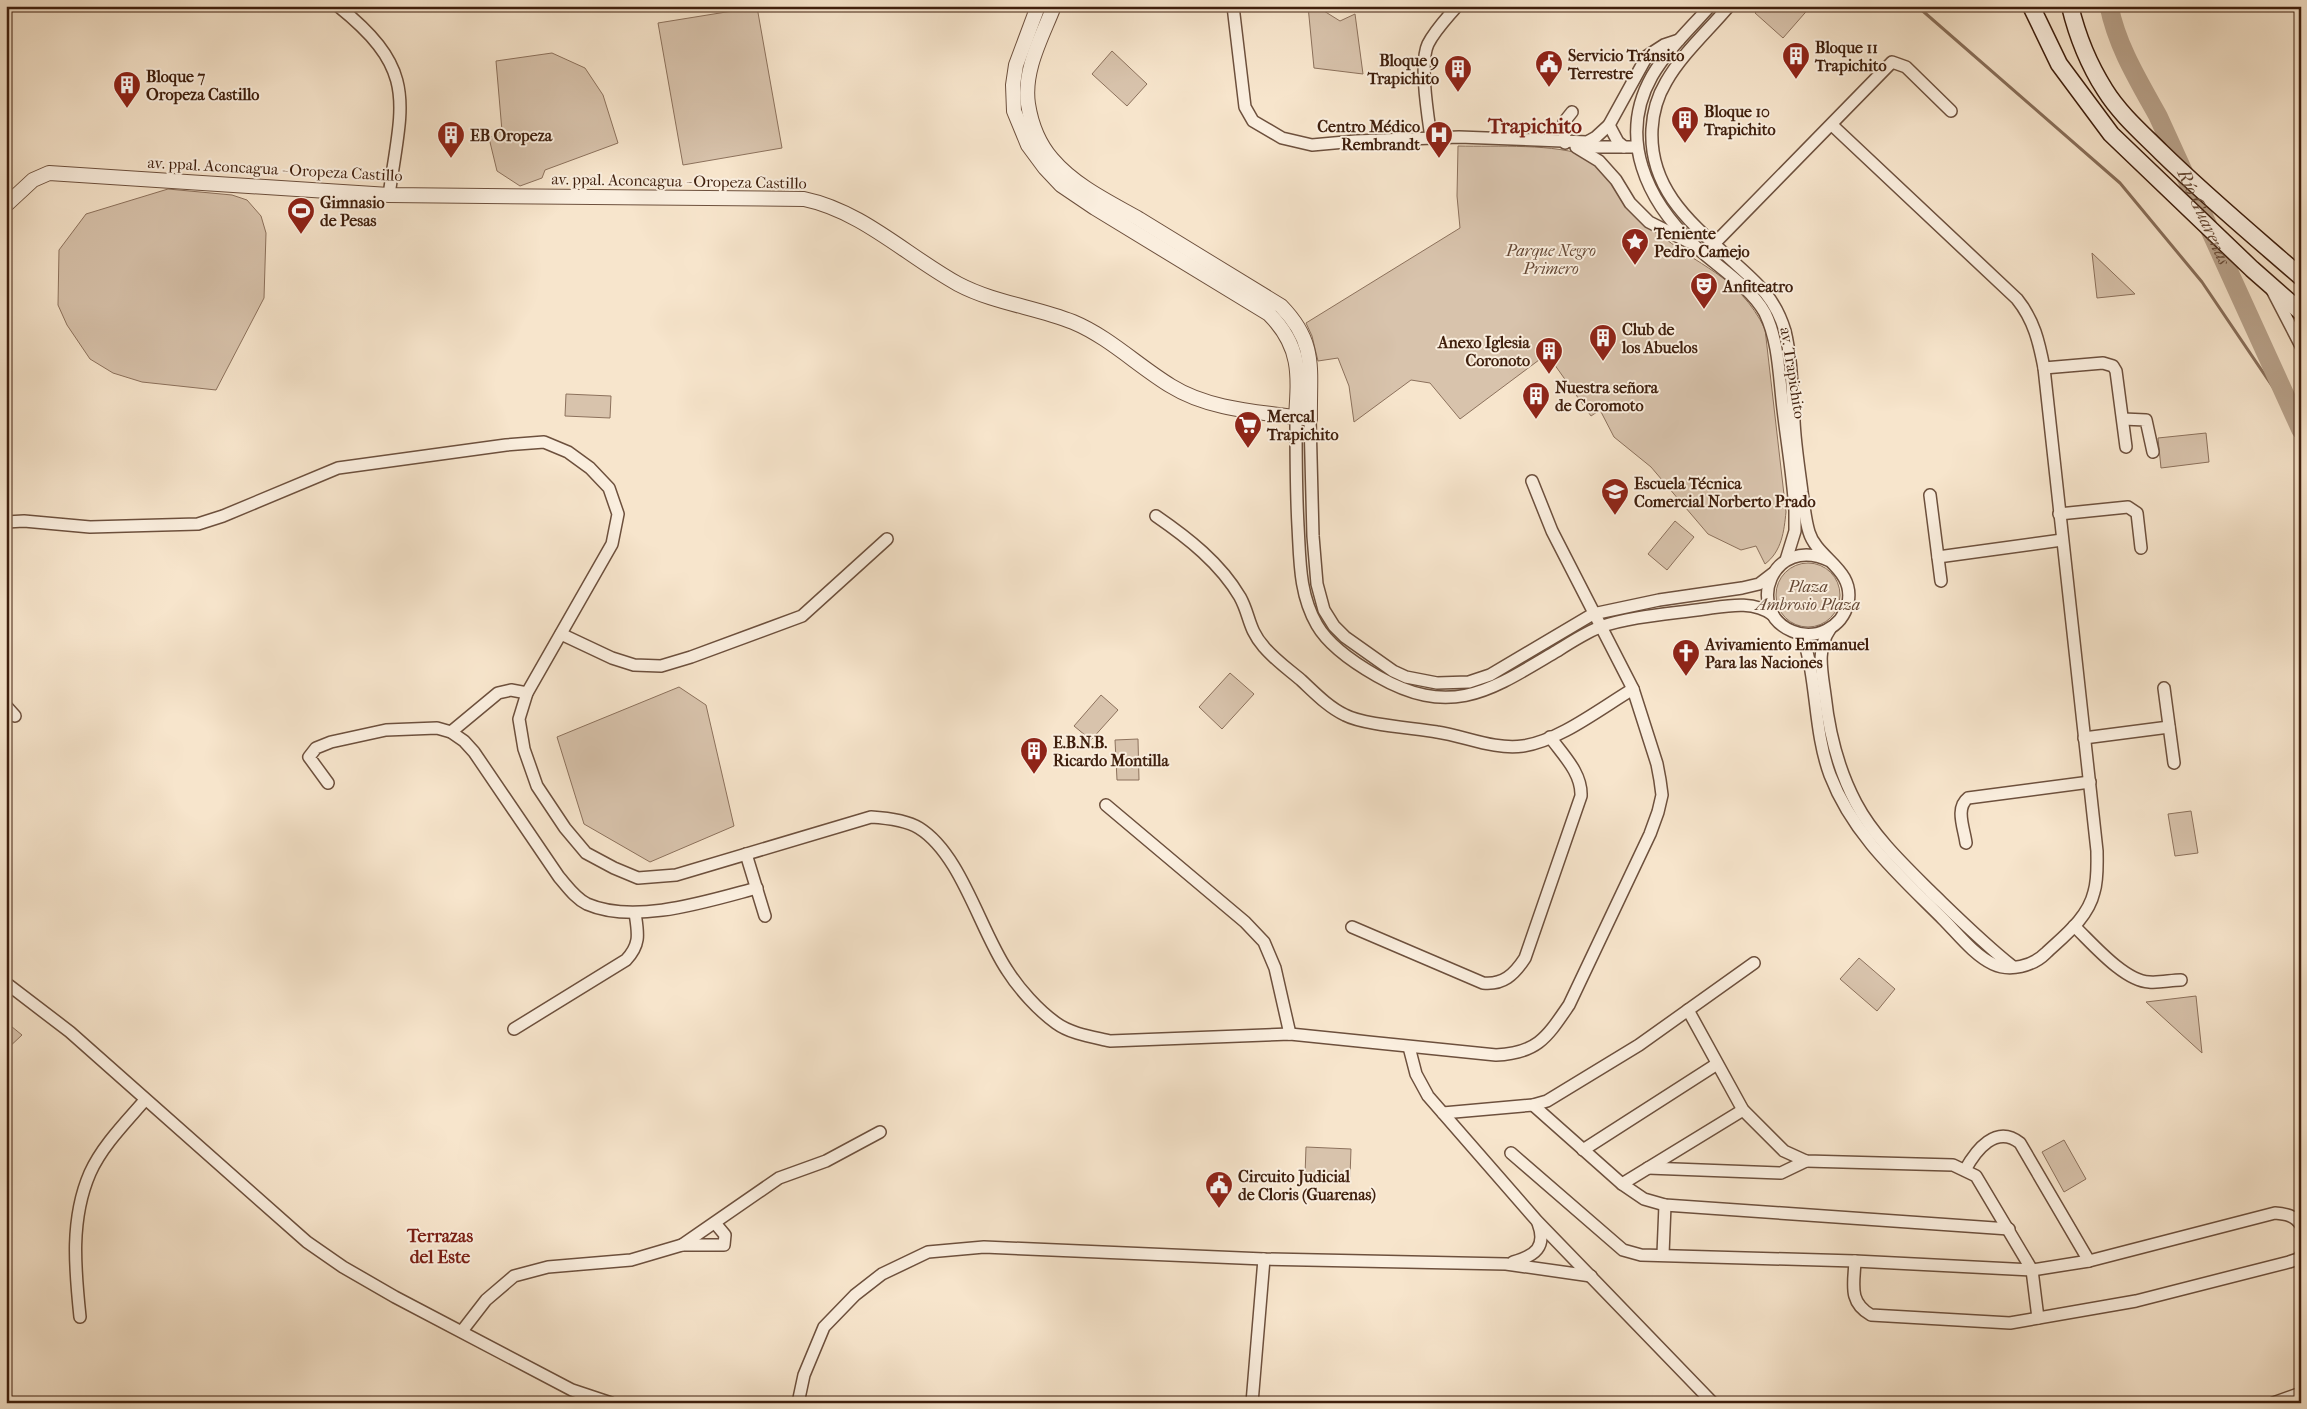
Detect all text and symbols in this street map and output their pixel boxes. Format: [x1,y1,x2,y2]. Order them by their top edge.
place label: Bloque 11 Trapichito [1814,38,1887,76]
building icon: Bloque 11 Trapichito [1781,41,1811,80]
place label: Servicio Tránsito Terrestre [1567,46,1684,83]
public building icon: Servicio Tránsito Terrestre [1534,49,1564,88]
place label: Bloque 9 Trapichito [1366,51,1439,89]
building icon: Bloque 9 Trapichito [1443,54,1473,93]
place label: Bloque 7 Oropeza Castillo [146,67,259,105]
building icon: Bloque 7 Oropeza Castillo [112,70,142,109]
place label: Bloque 10 Trapichito [1703,102,1776,140]
building icon: Bloque 10 Trapichito [1670,105,1700,144]
district label: Trapichito [1487,114,1582,138]
place label: Centro Médico Rembrandt [1317,117,1420,154]
building icon: EB Oropeza [436,120,466,159]
hospital icon: Centro Médico Rembrandt [1424,120,1454,159]
place label: EB Oropeza [470,126,553,146]
street label: av. ppal. Aconcagua - Oropeza Castillo [147,153,403,185]
water label: Río Guarenas [2173,165,2235,269]
street label: av. ppal. Aconcagua - Oropeza Castillo [551,169,807,193]
place label: Gimnasio de Pesas [320,193,385,230]
sports icon: Gimnasio de Pesas [286,196,316,235]
place label: Teniente Pedro Camejo [1653,224,1750,261]
place icon: Teniente Pedro Camejo [1620,227,1650,266]
park label: Parque Negro Primero [1505,241,1596,278]
theatre icon: Anfiteatro [1689,271,1719,310]
place label: Anfiteatro [1722,277,1793,296]
place label: Club de los Abuelos [1621,320,1698,357]
building icon: Club de los Abuelos [1588,323,1618,362]
street label: av. Trapichito [1776,326,1810,420]
place label: Anexo Iglesia Coronoto [1437,333,1531,370]
building icon: Anexo Iglesia Coronoto [1534,336,1564,375]
place label: Nuestra señora de Coromoto [1555,378,1659,415]
building icon: Nuestra señora de Coromoto [1521,381,1551,420]
place label: Mercal Trapichito [1266,407,1339,445]
supermarket icon: Mercal Trapichito [1233,410,1263,449]
place label: Escuela Técnica Comercial Norberto Prado [1634,474,1816,511]
school or university icon: Escuela Técnica Comercial Norberto Prado [1600,477,1630,516]
park label: Plaza Ambrosio Plaza [1754,577,1860,614]
place label: Avivamiento Emmanuel Para las Naciones [1704,635,1870,672]
church icon: Avivamiento Emmanuel Para las Naciones [1671,638,1701,677]
place label: E.B.N.B. Ricardo Montilla [1053,733,1169,770]
building icon: E.B.N.B. Ricardo Montilla [1019,736,1049,775]
place label: Circuito Judicial de Cloris (Guarenas) [1238,1167,1376,1205]
public building icon: Circuito Judicial de Cloris (Guarenas) [1204,1170,1234,1209]
district label: Terrazas del Este [406,1226,473,1268]

